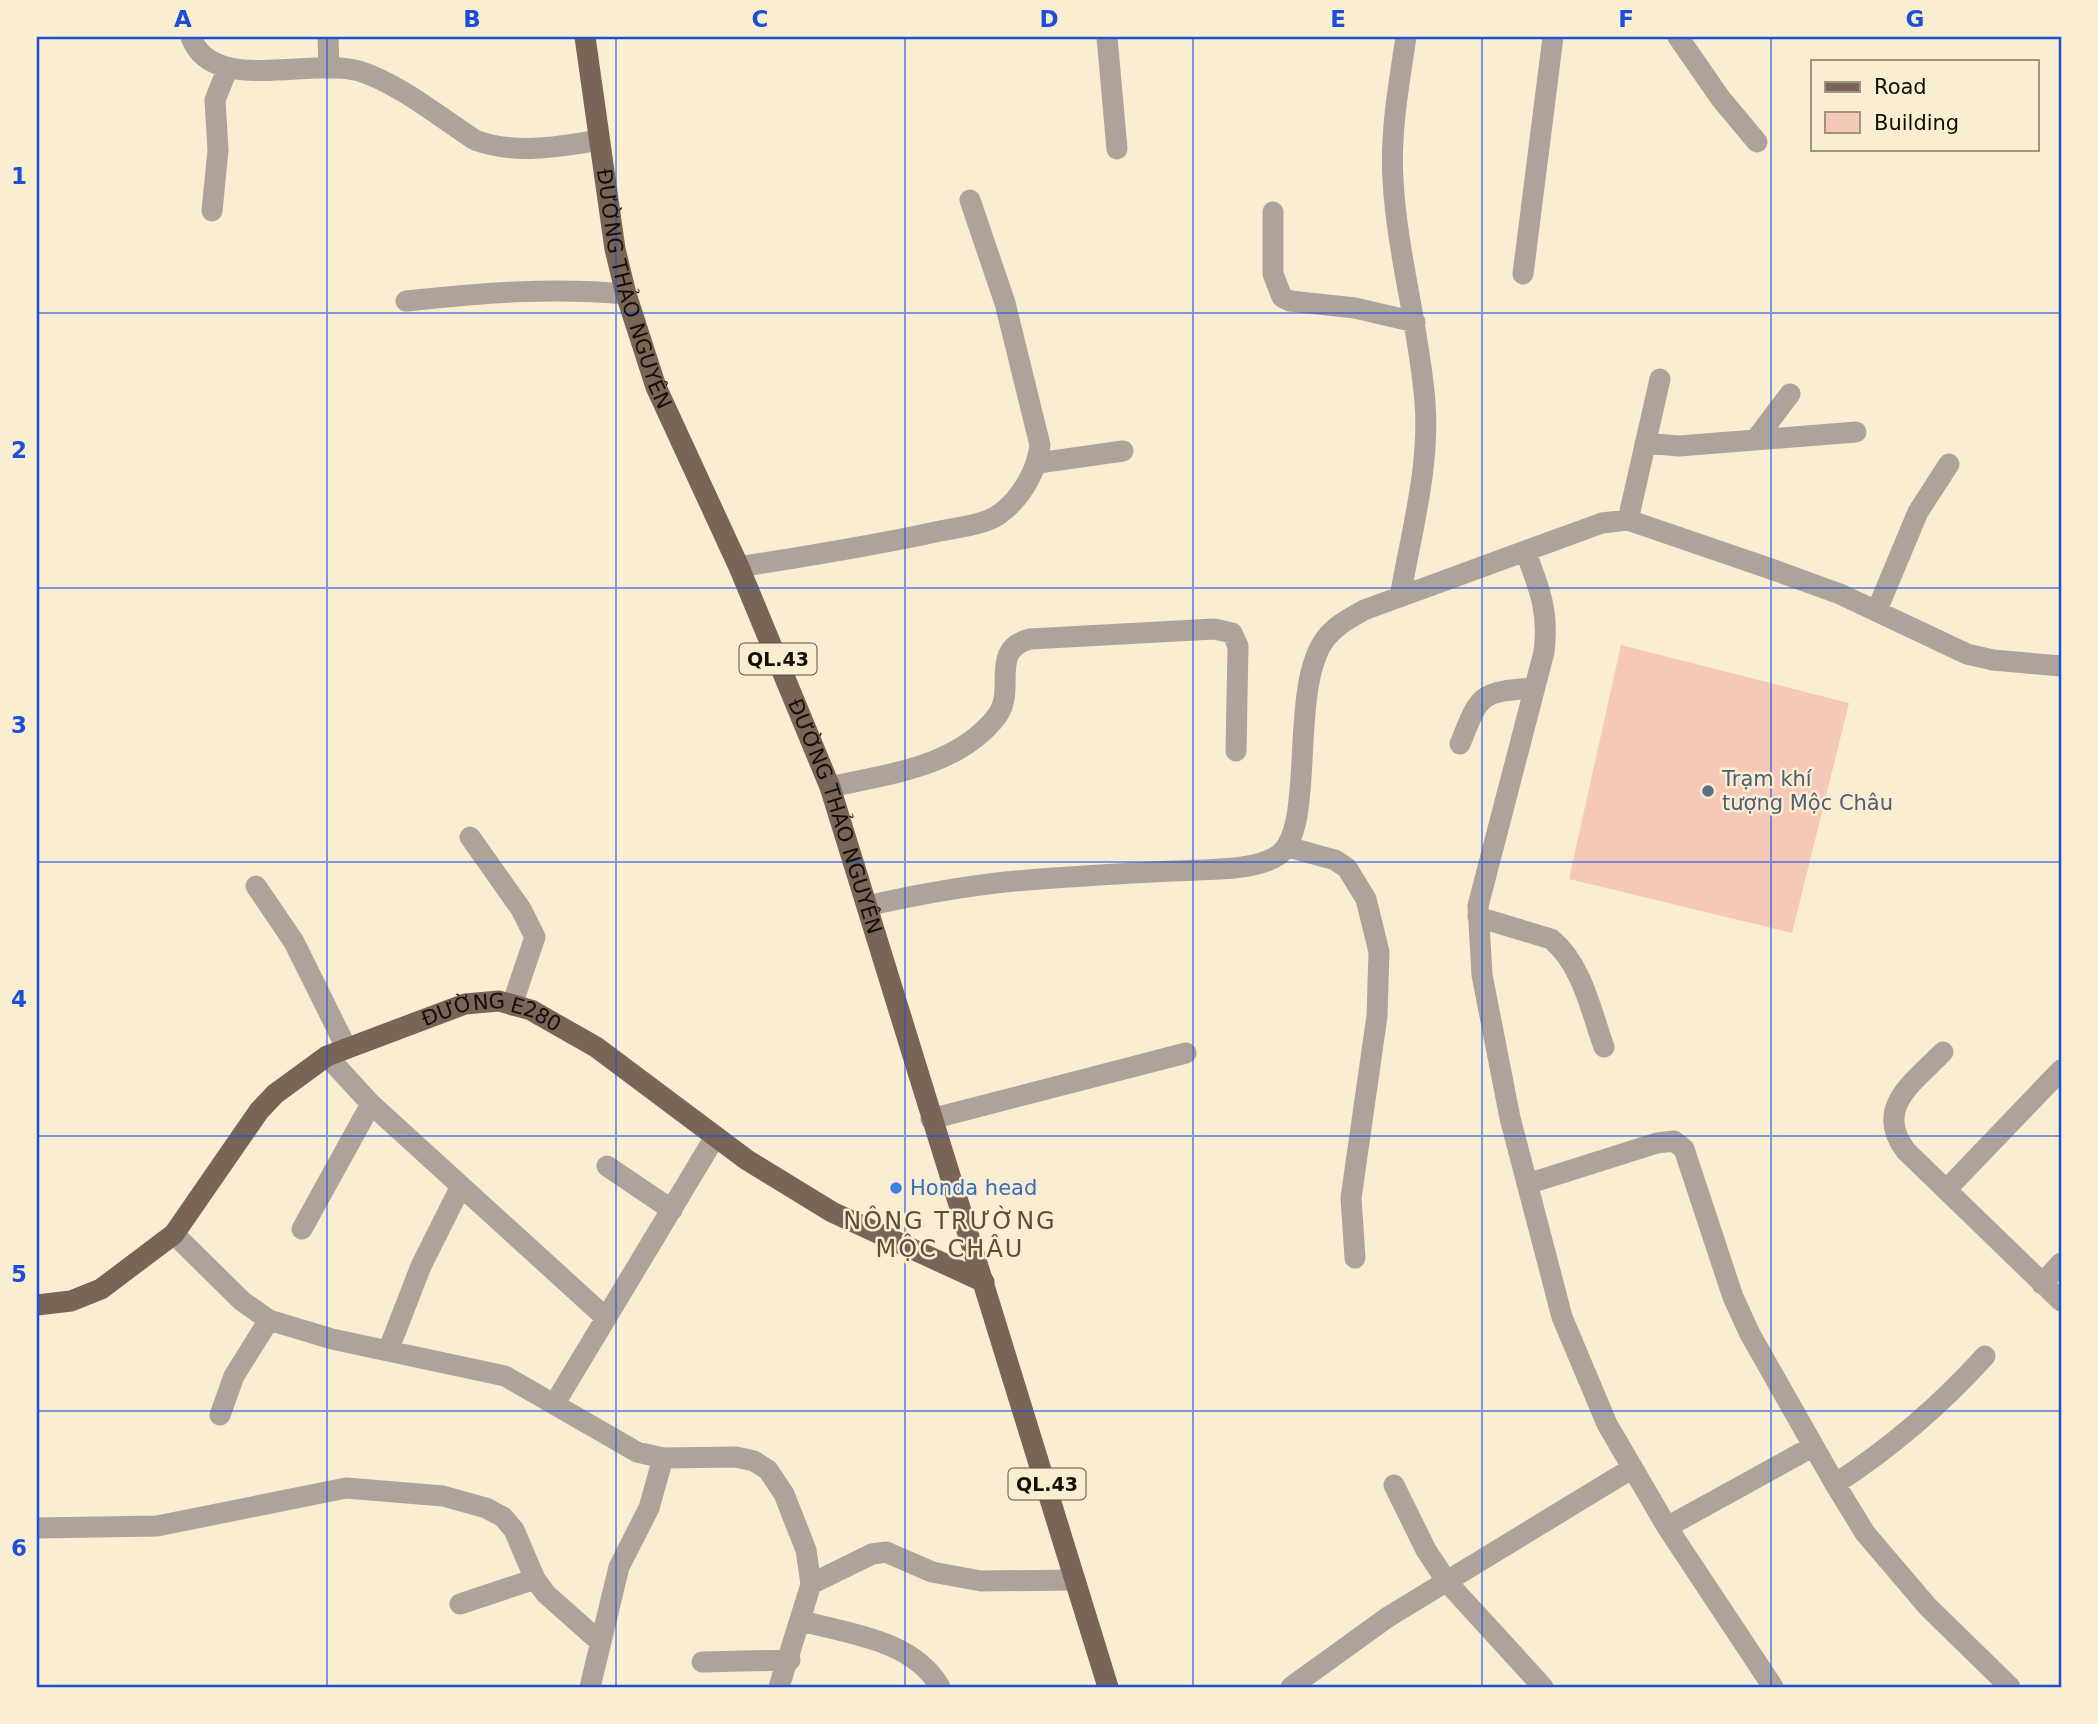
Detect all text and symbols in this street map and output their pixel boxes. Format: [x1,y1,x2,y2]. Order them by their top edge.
text: A [174,6,192,32]
text: B [463,6,481,32]
text: C [752,6,768,32]
text: D [1039,6,1059,32]
text: E [1330,6,1346,32]
text: F [1618,6,1634,32]
text: G [1906,6,1924,32]
legend [1811,60,2038,150]
text: Road [1874,75,1927,99]
text: Building [1874,111,1959,135]
text: 1 [11,163,27,189]
street label: ĐƯỜNG THẢO NGUYÊN [592,167,676,413]
text: 2 [11,437,27,463]
road number: QL.43 [740,644,816,674]
street label: ĐƯỜNG THẢO NGUYÊN [783,695,887,937]
text: 3 [11,712,27,738]
place label: Trạm khí tượng Mộc Châu [1721,767,1893,815]
marker: Trạm khí tượng Mộc Châu [1700,783,1716,799]
text: 4 [11,986,27,1012]
street label: ĐƯỜNG E280 [418,989,565,1037]
place label: Honda head [910,1176,1037,1200]
marker: Honda head [888,1180,904,1196]
district label: NÔNG TRƯỜNG MỘC CHÂU [843,1205,1057,1263]
text: 5 [11,1261,27,1287]
road number: QL.43 [1009,1468,1086,1500]
text: 6 [11,1535,27,1561]

